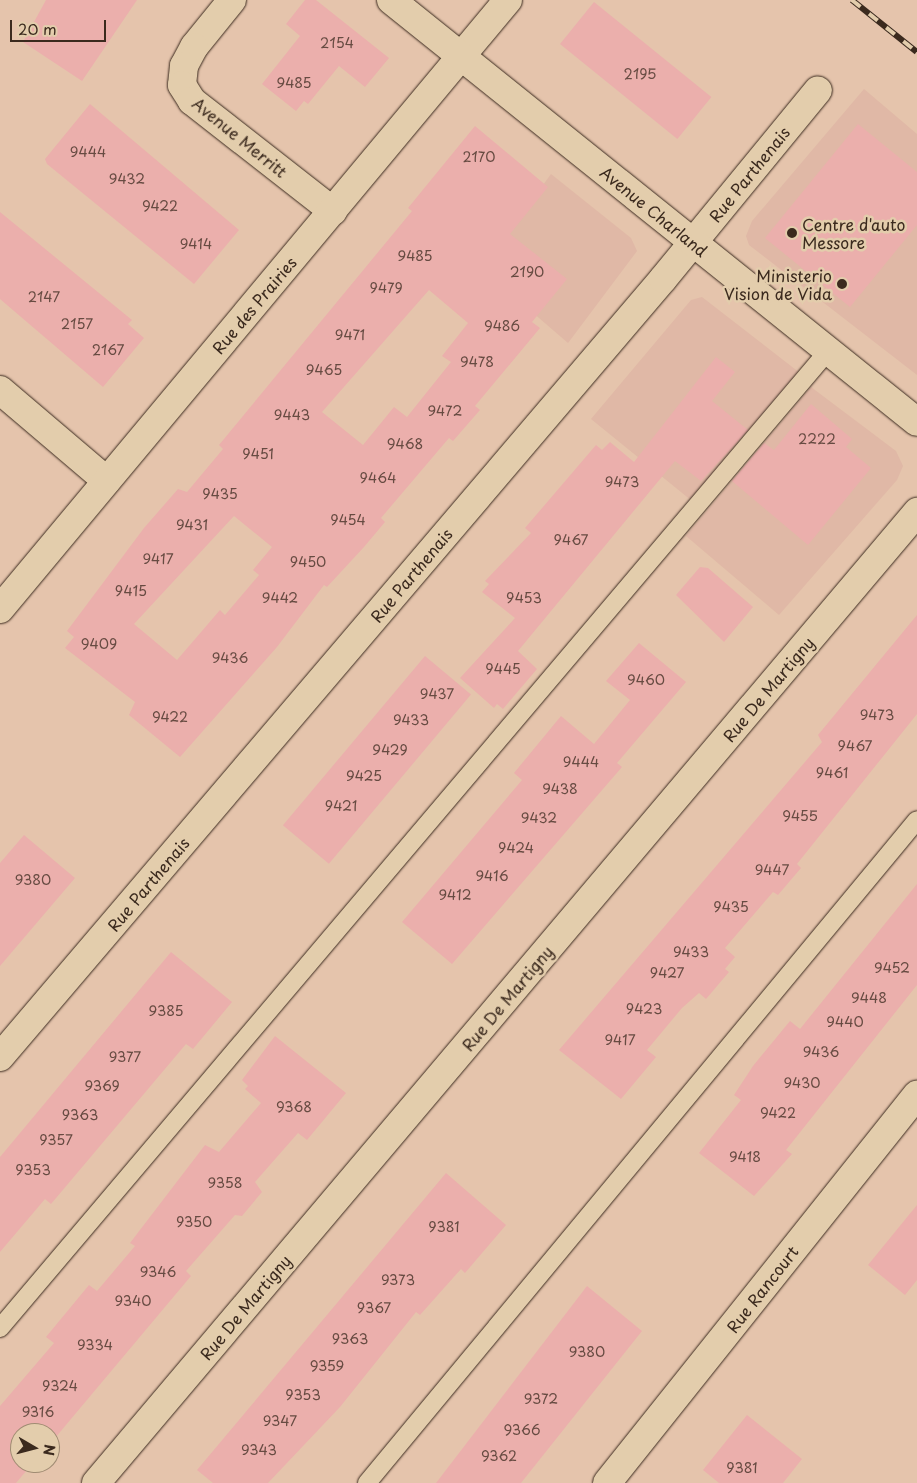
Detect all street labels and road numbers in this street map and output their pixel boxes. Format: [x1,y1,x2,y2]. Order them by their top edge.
street label: Avenue Merritt [190,94,290,180]
street label: Rue Parthenais [704,122,794,226]
street label: Avenue Charland [597,162,711,260]
street label: Rue des Prairies [207,251,301,359]
street label: Rue Parthenais [366,524,456,626]
street label: Rue De Martigny [718,632,818,746]
street label: Rue Parthenais [103,833,193,935]
street label: Rue De Martigny [457,941,557,1055]
street label: Rue Rancourt [722,1241,802,1337]
street label: Rue De Martigny [195,1250,295,1364]

